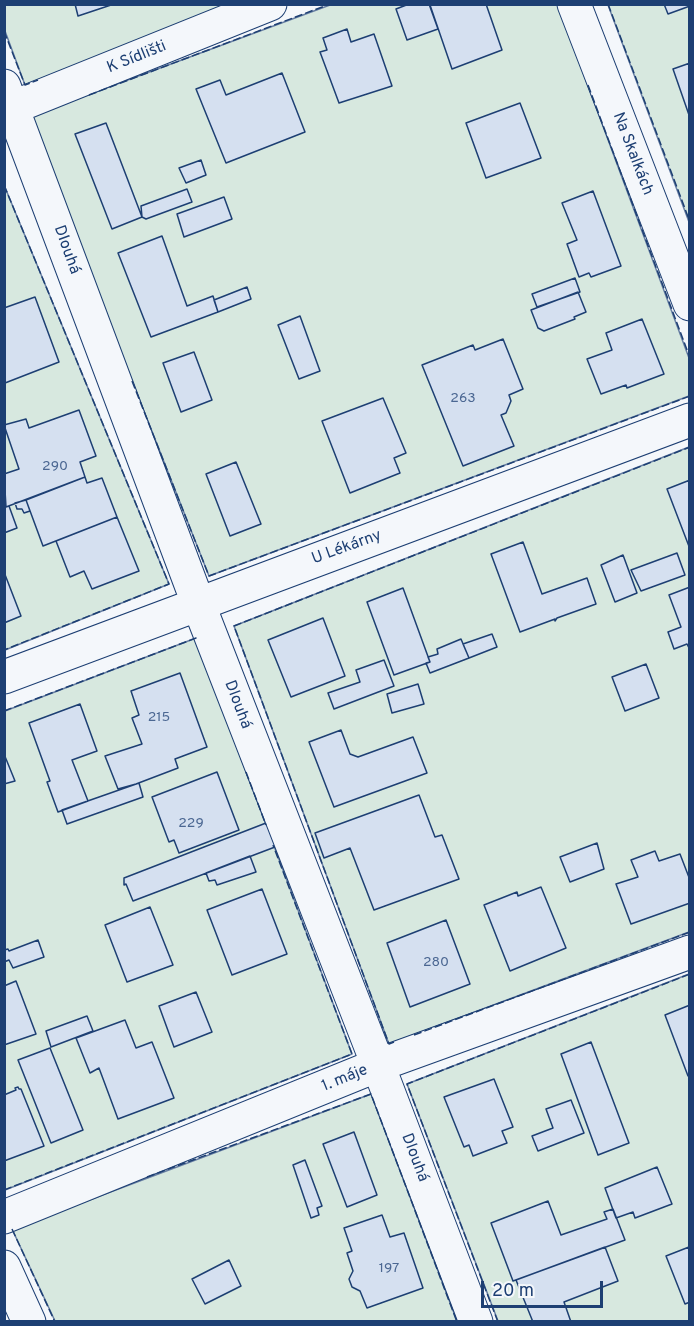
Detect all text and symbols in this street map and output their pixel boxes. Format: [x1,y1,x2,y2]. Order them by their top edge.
street label: K Sídlišti [104,37,170,79]
street label: Na Skalkách [607,110,657,198]
street label: Dlouhá [48,223,84,277]
house number: 263 [450,391,476,407]
house number: 290 [42,459,68,475]
street label: U Lékárny [309,527,385,569]
street label: Dlouhá [219,678,255,732]
house number: 215 [148,710,170,726]
house number: 229 [178,816,204,832]
house number: 280 [423,955,449,971]
street label: 1. máje [319,1061,371,1097]
street label: Dlouhá [396,1131,432,1185]
house number: 197 [379,1261,399,1277]
scale bar [484,1269,606,1307]
text: 20 m [492,1280,534,1303]

